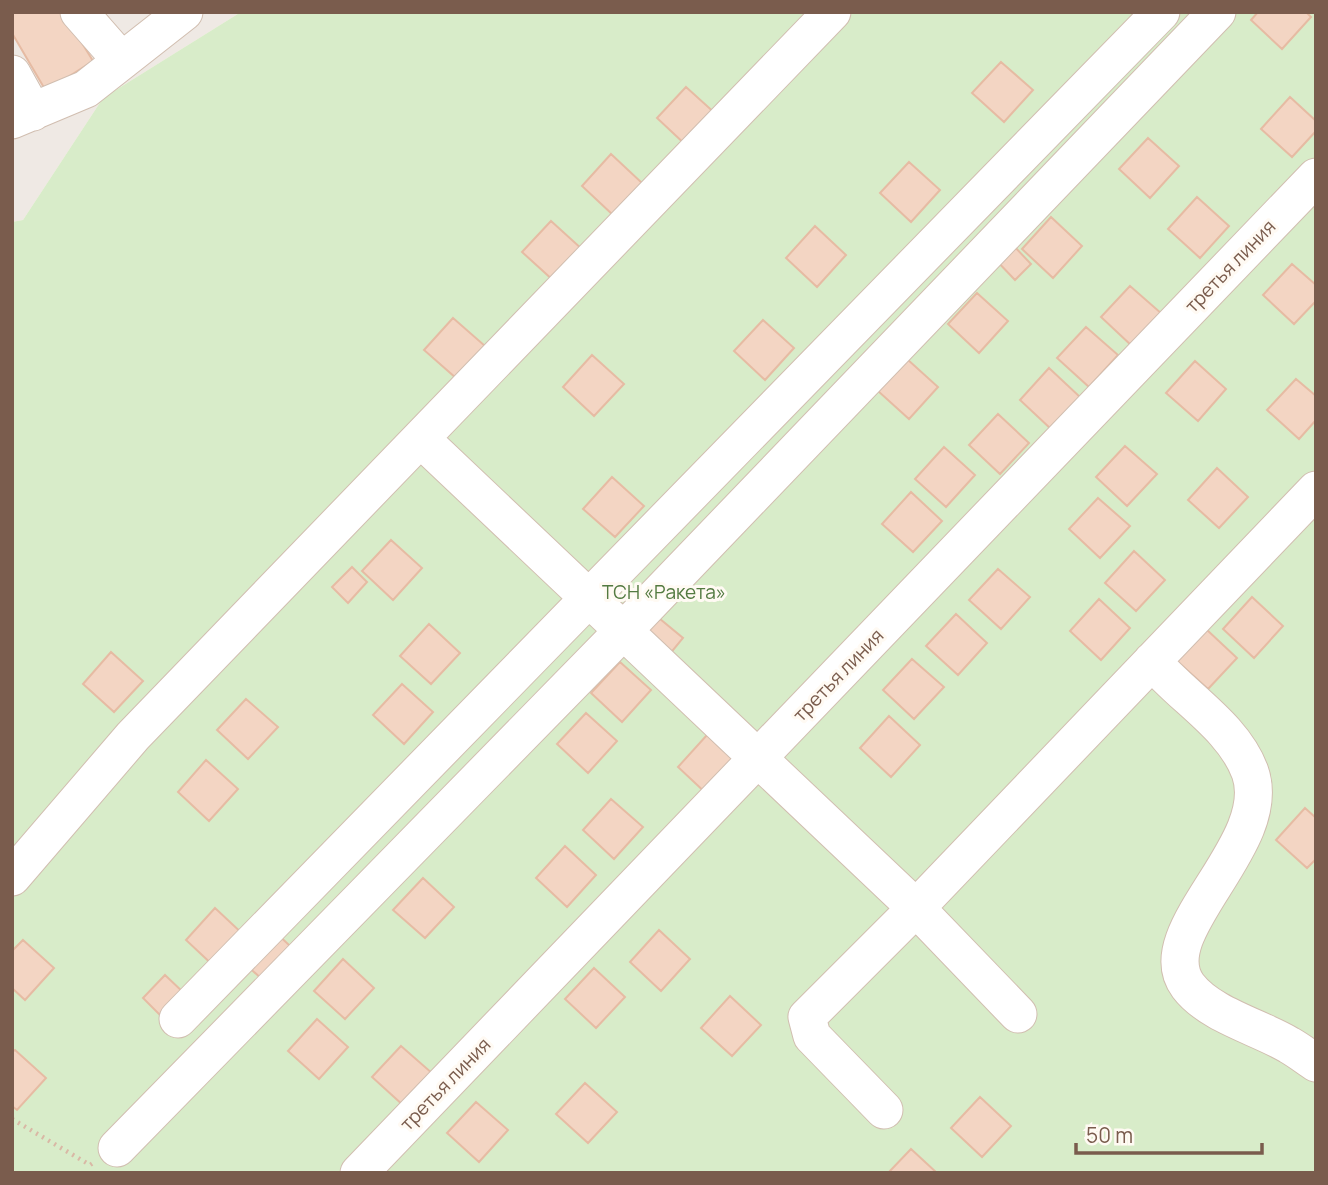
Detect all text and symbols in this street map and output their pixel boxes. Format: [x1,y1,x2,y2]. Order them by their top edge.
street label: третья линия [1179,214,1281,318]
park label: ТСН «Ракета» [602,579,726,605]
street label: третья линия [787,623,889,727]
street label: третья линия [394,1032,496,1136]
scale bar [1076,1112,1262,1156]
text: 50 m [1086,1121,1133,1149]

